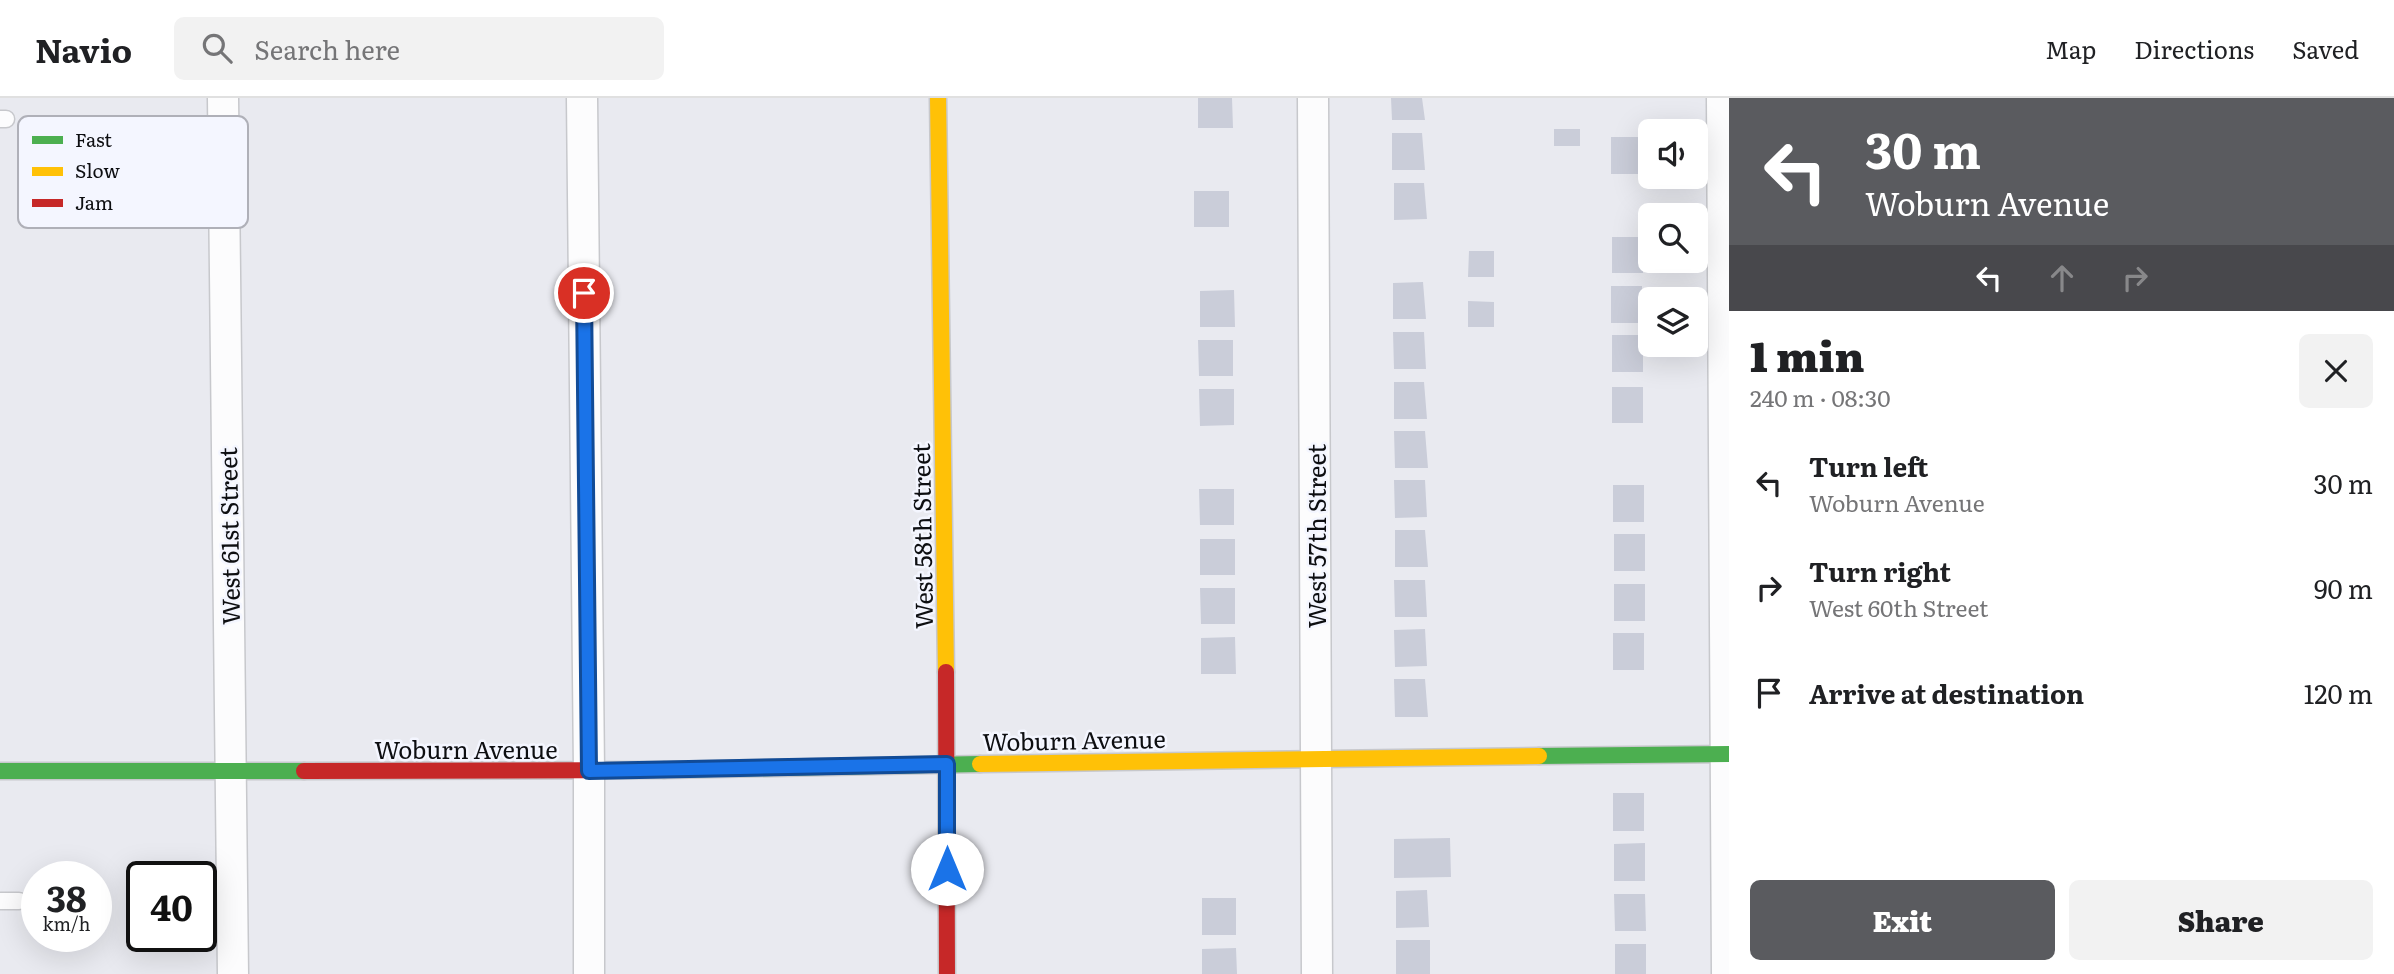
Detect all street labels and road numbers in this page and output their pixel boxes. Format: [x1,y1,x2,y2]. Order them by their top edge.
street label: West 58th Street [902,443,940,629]
street label: West 57th Street [1298,443,1333,628]
street label: West 61st Street [209,447,247,625]
street label: Woburn Avenue [982,720,1166,758]
street label: Woburn Avenue [374,731,558,766]

